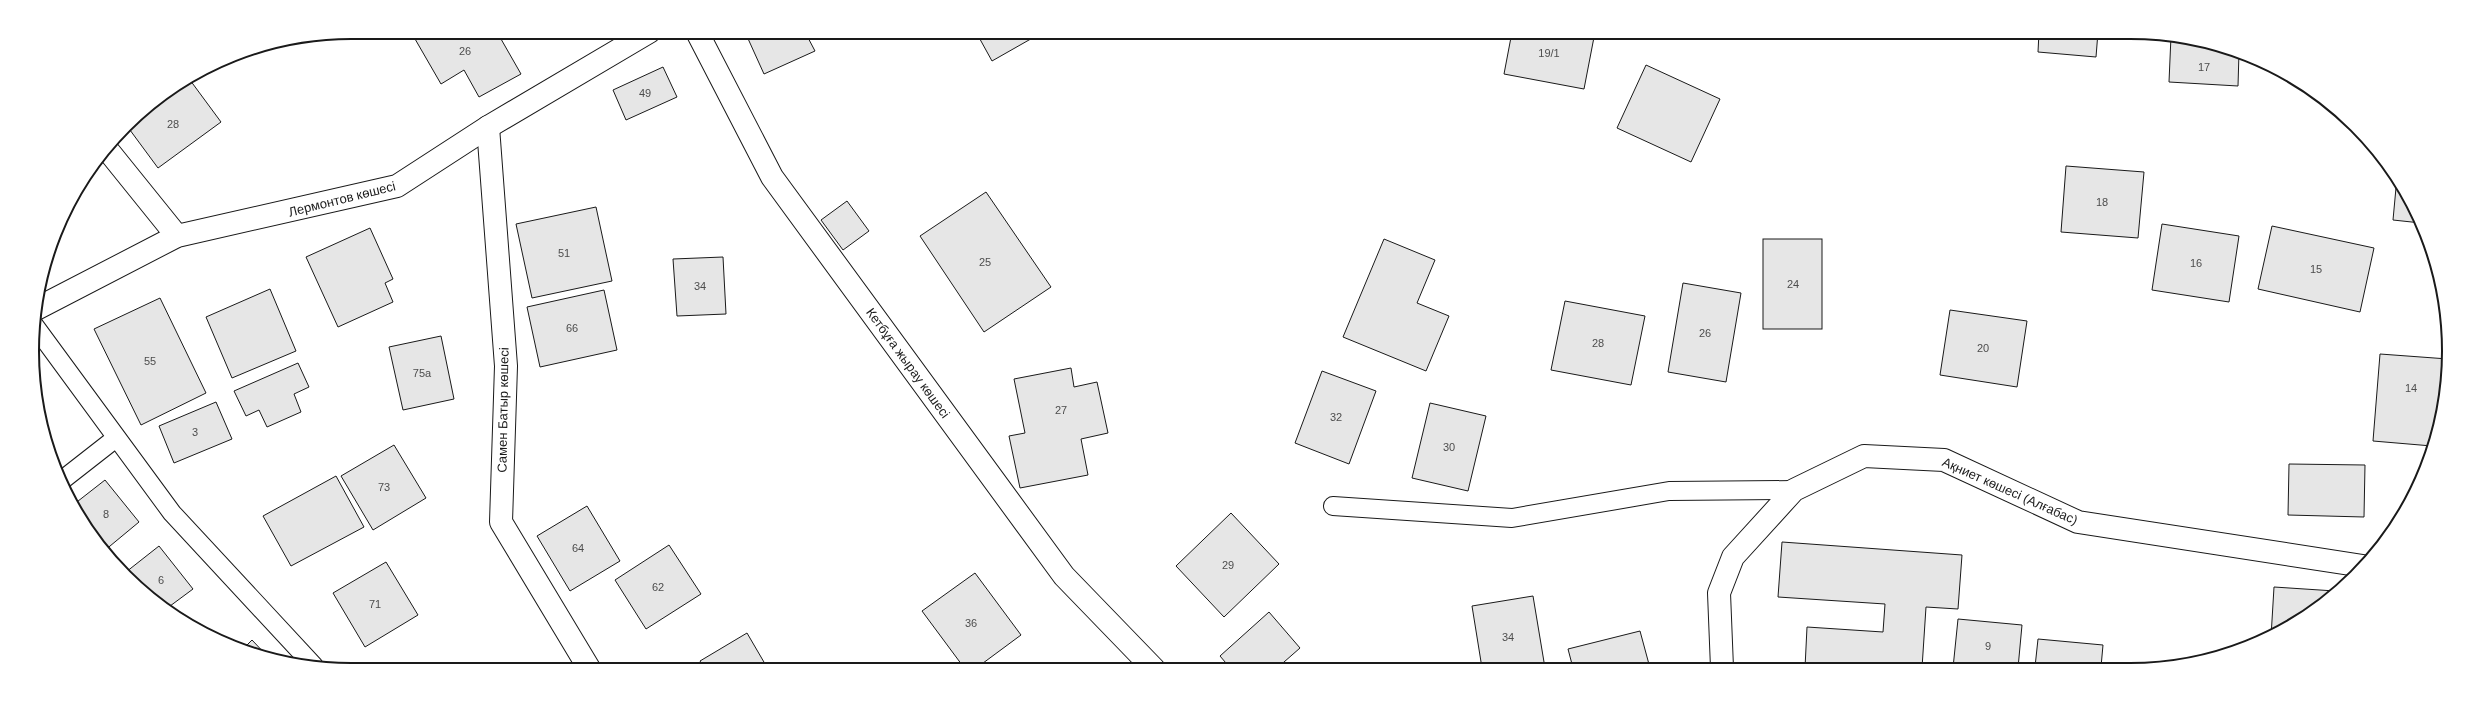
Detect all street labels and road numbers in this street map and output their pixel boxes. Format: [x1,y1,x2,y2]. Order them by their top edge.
street label: Лермонтов көшесі [287,178,397,220]
street label: Кетбұға жырау көшесі [863,305,953,421]
street label: Самен Батыр көшесі [494,347,512,473]
street label: Ақниет көшесі (Алғабас) [1940,454,2080,528]

